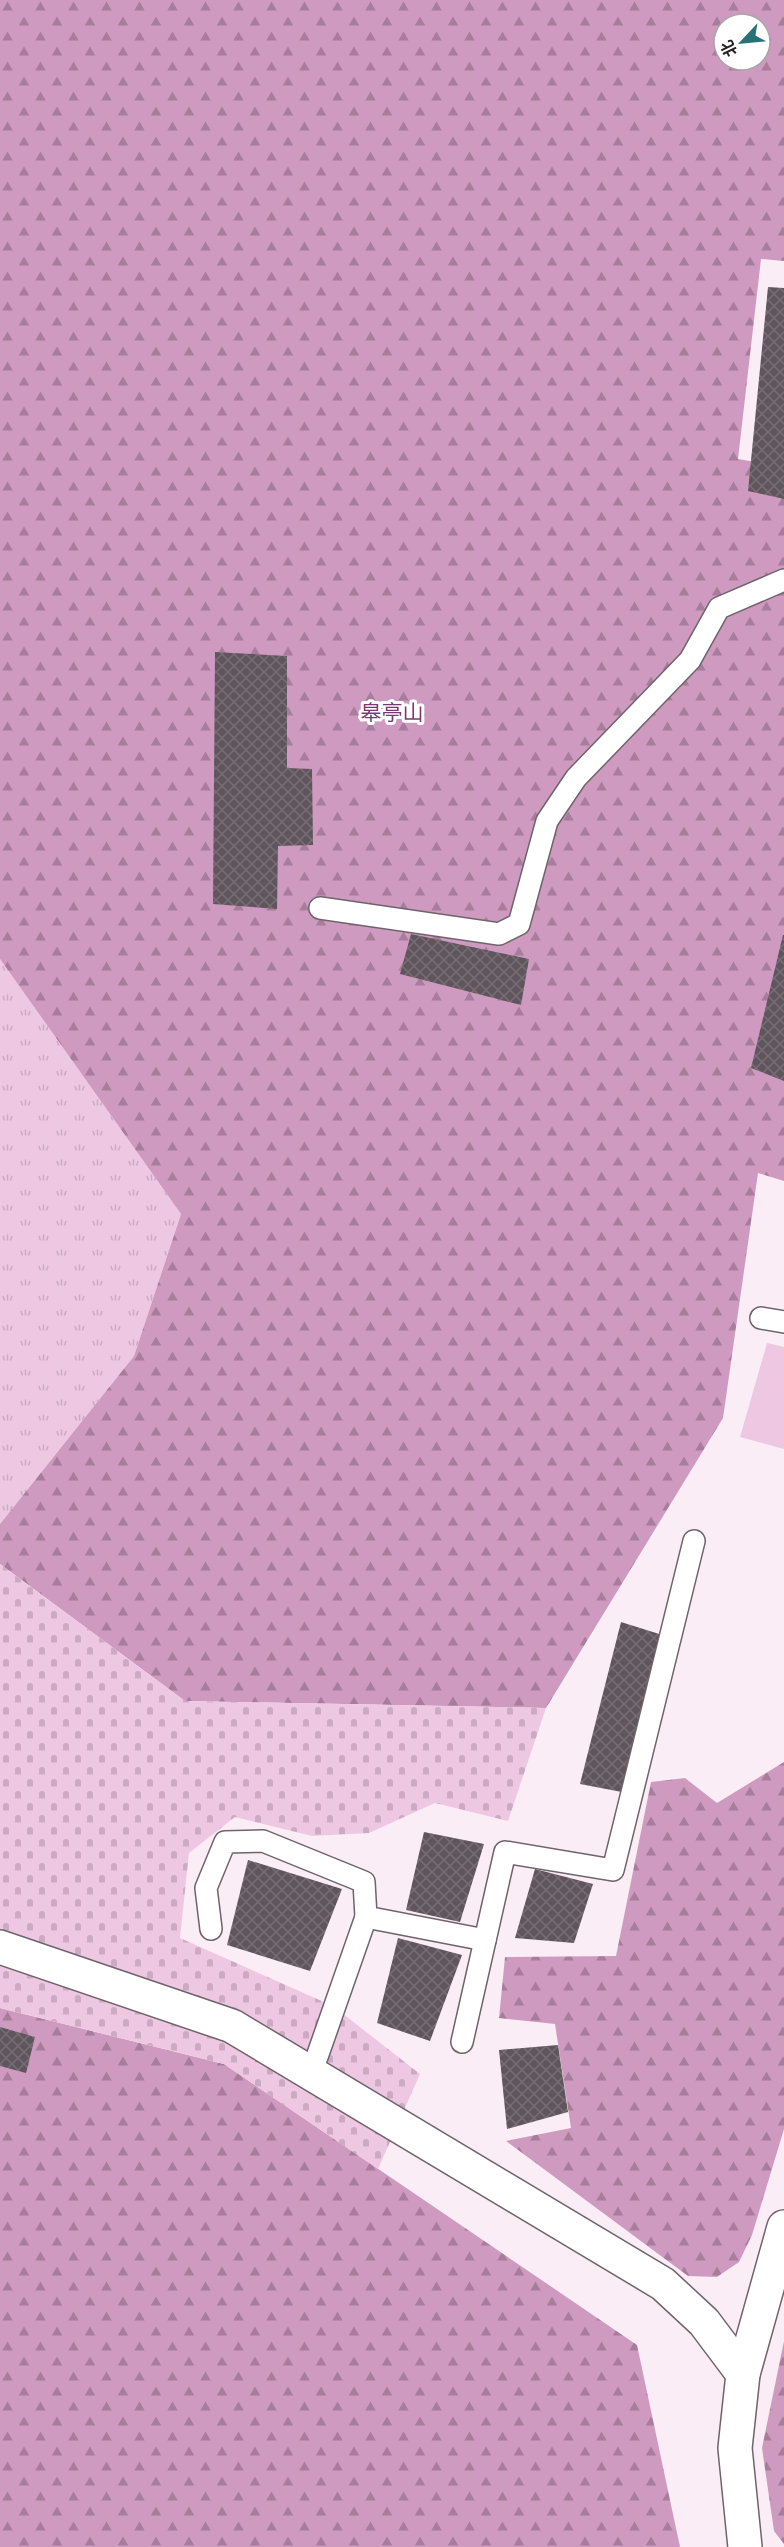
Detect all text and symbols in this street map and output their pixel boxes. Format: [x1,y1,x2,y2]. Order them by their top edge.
north arrow [712,12,772,72]
text: 北 [716,37,742,60]
park label: 皋亭山 [361,699,424,727]

